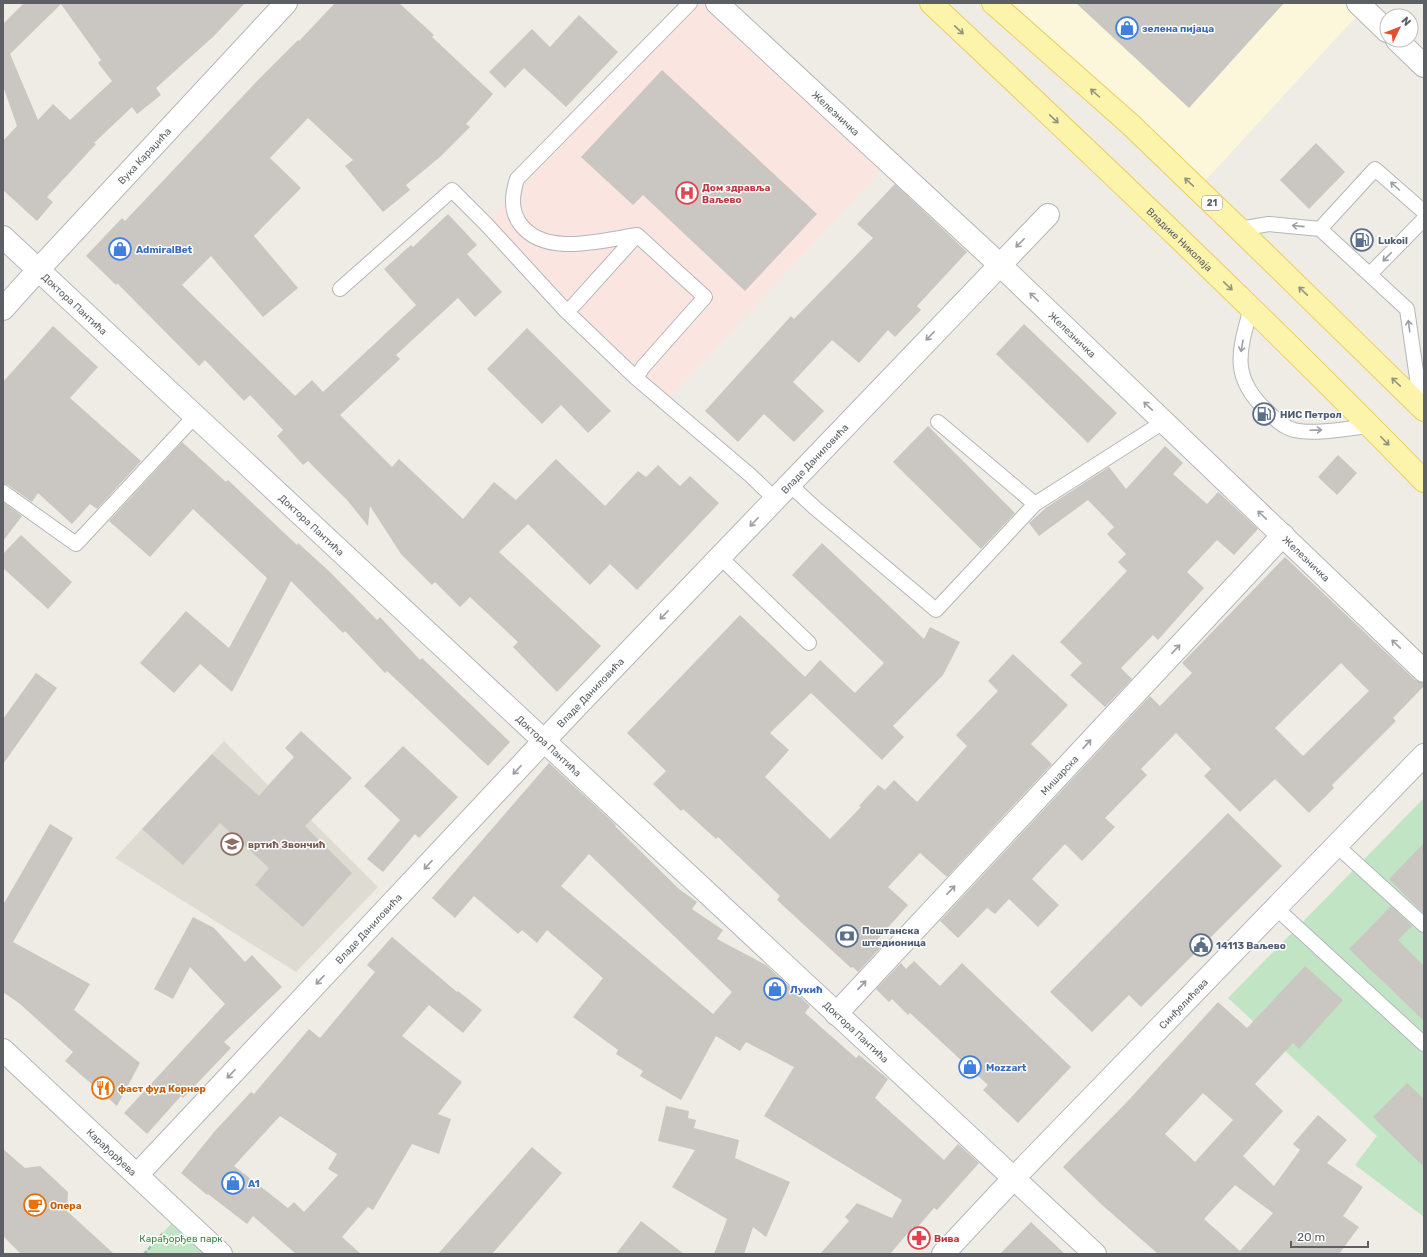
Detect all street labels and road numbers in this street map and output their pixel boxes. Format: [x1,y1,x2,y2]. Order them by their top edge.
street label: Железничка [809,89,862,139]
street label: Вука Караџића [116,126,174,187]
road number: 21 [1202,196,1222,210]
street label: Владике Николаја [1144,205,1214,274]
street label: Доктора Пантића [39,271,109,338]
street label: Железничка [1046,310,1098,360]
street label: Владе Даниловића [779,422,851,497]
street label: Доктора Пантића [276,492,346,559]
street label: Железничка [1280,534,1332,584]
street label: Владе Даниловића [555,656,627,730]
street label: Доктора Пантића [513,713,583,779]
street label: Мишарска [1038,753,1081,798]
street label: Владе Даниловића [333,892,405,967]
street label: Синђелићева [1157,977,1211,1032]
street label: Доктора Пантића [820,999,891,1066]
street label: Карађорђева [84,1126,139,1179]

